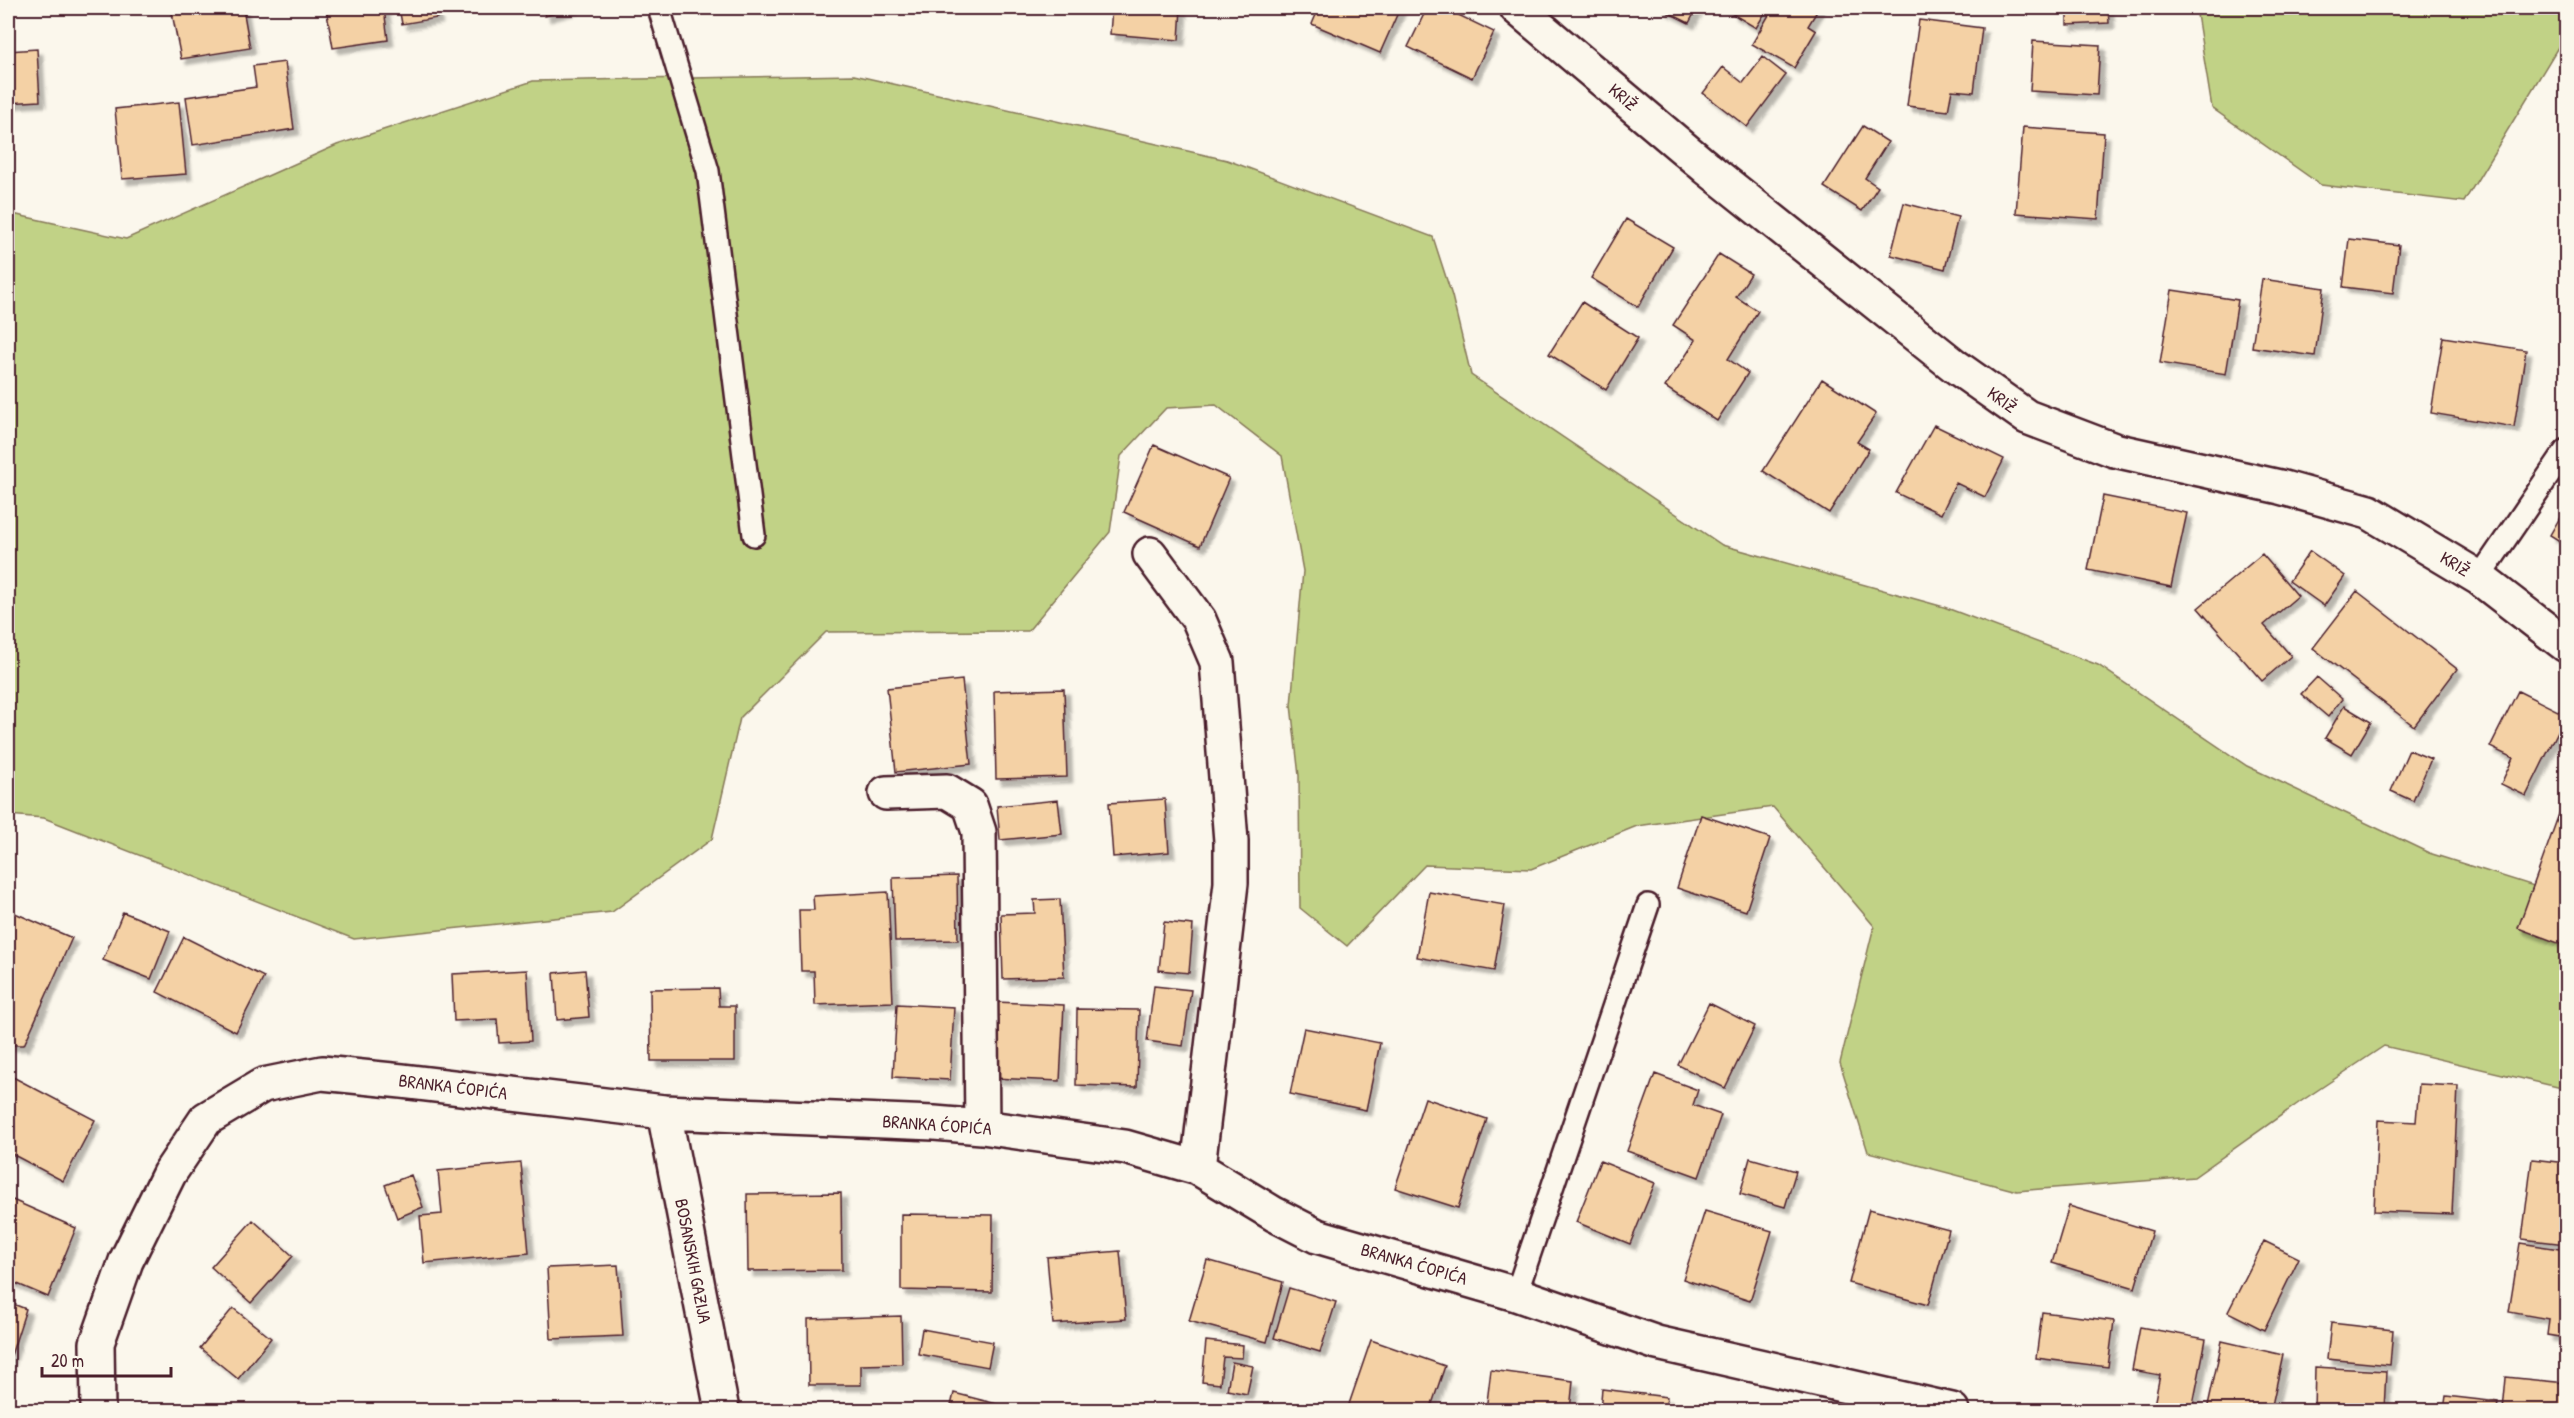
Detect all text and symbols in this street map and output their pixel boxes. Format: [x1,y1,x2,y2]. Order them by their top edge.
street label: KRIŽ [1603,77,1643,116]
street label: KRIŽ [1982,380,2022,419]
street label: KRIŽ [2436,545,2475,582]
street label: BRANKA ĆOPIĆA [397,1067,509,1106]
street label: BRANKA ĆOPIĆA [882,1108,993,1141]
street label: BOSANSKIH GAZIJA [669,1196,718,1326]
street label: BRANKA ĆOPIĆA [1358,1236,1470,1291]
scale bar [42,1340,171,1378]
text: 20 m [51,1348,84,1373]

